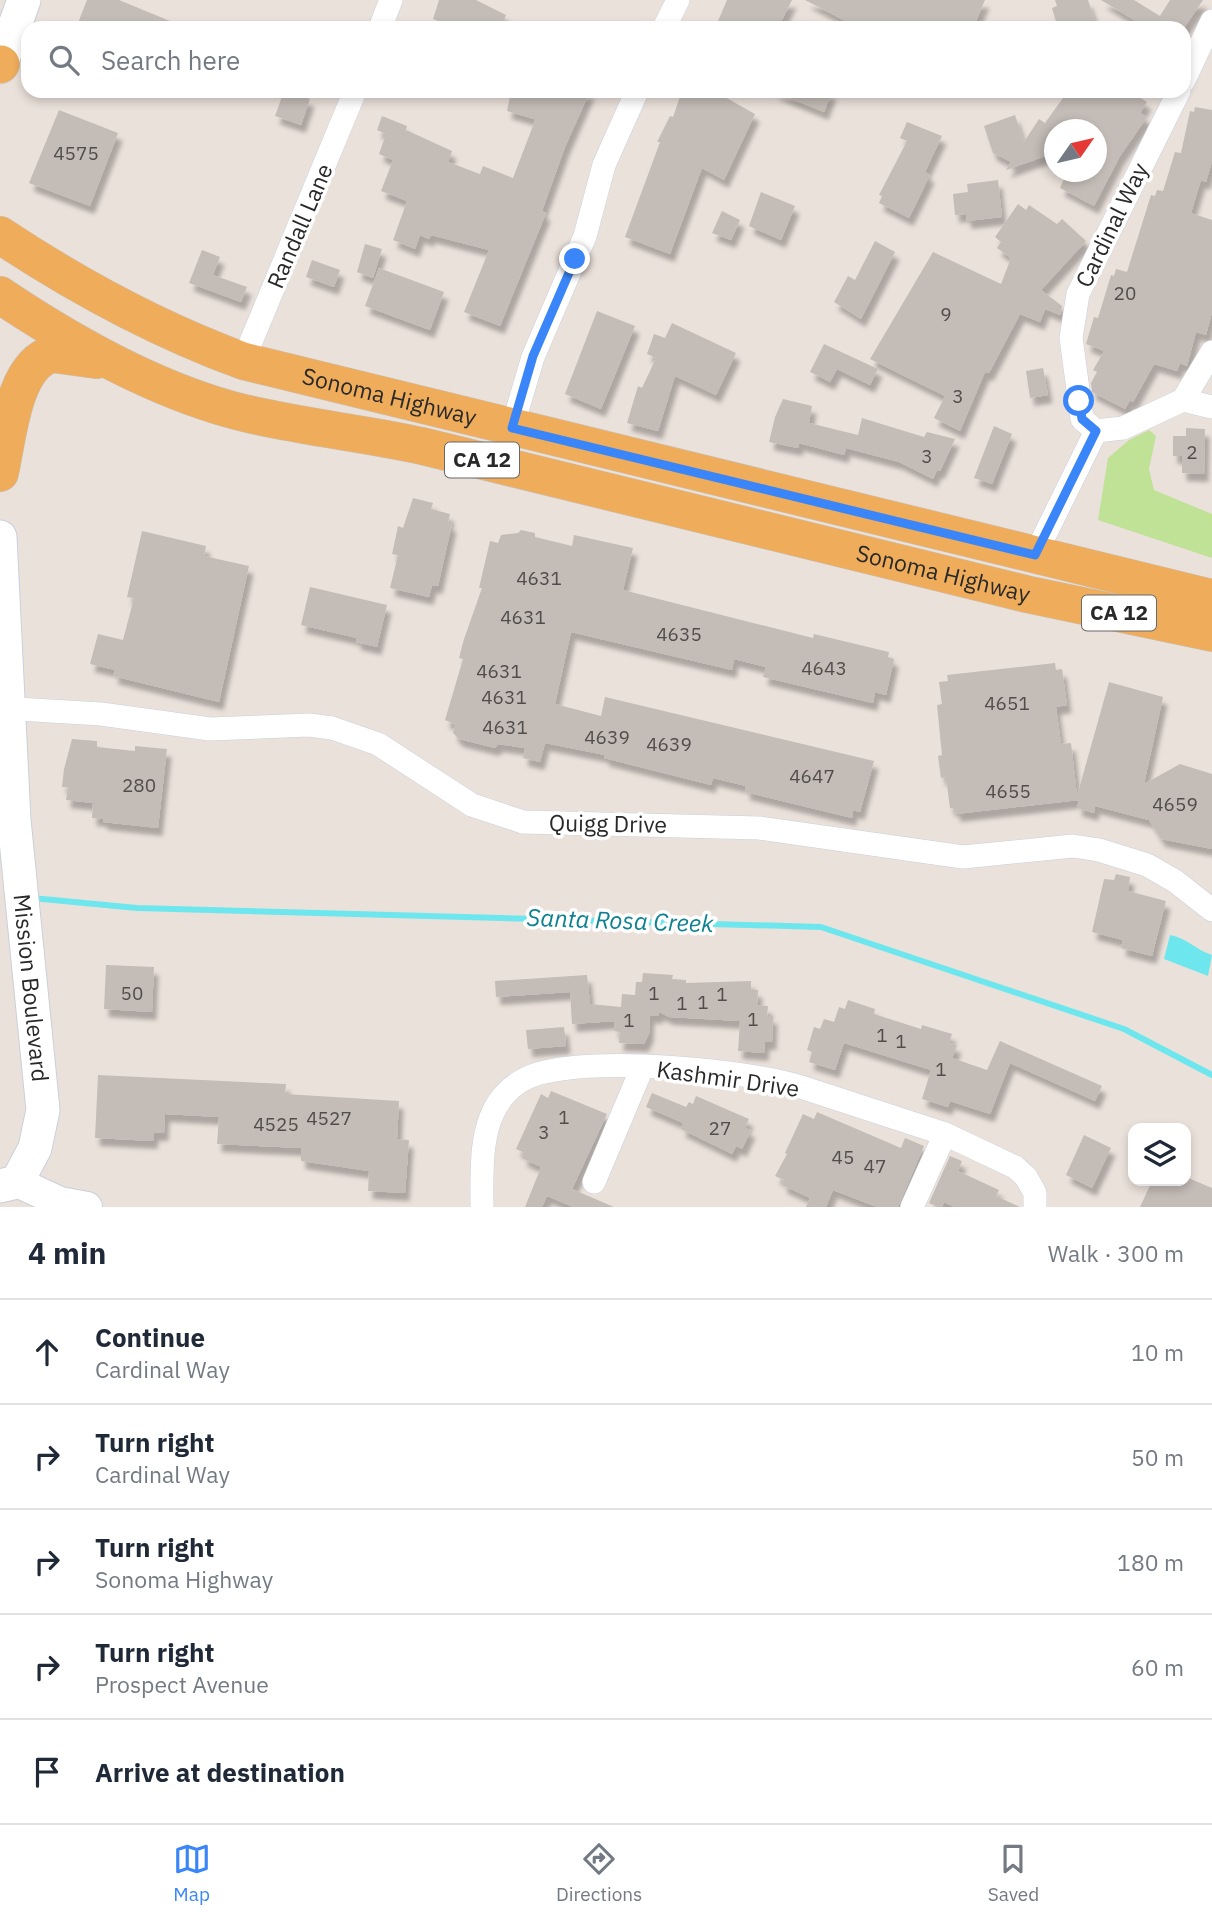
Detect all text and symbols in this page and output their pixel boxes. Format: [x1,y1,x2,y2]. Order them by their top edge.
search box [21,21,1191,98]
icon: search [45,41,83,79]
text: Search here [101,43,240,77]
north arrow [1044,119,1107,182]
house number: 4575 [53,141,99,165]
street label: Cardinal Way [1068,157,1154,292]
street label: Randall Lane [259,159,339,293]
route end [559,243,590,274]
house number: 20 [1114,281,1136,305]
house number: 9 [940,302,952,326]
street label: Sonoma Highway [299,360,480,432]
house number: 3 [952,384,964,408]
route start [1063,385,1094,416]
house number: 2 [1186,440,1198,464]
road number: CA 12 [445,442,519,477]
house number: 3 [921,444,933,468]
street label: Sonoma Highway [853,537,1034,609]
house number: 4631 [516,566,562,590]
road number: CA 12 [1082,596,1156,630]
house number: 4631 [500,605,546,629]
house number: 4635 [656,622,702,646]
house number: 4643 [801,656,847,680]
house number: 4631 [476,659,522,683]
house number: 4631 [481,685,527,709]
house number: 4651 [984,691,1030,715]
house number: 4631 [482,715,528,739]
house number: 4639 [584,725,630,749]
house number: 4639 [646,732,692,756]
house number: 4647 [789,764,835,788]
house number: 280 [122,773,156,797]
house number: 4655 [985,779,1031,803]
house number: 4659 [1152,792,1198,816]
street label: Quigg Drive [549,807,667,839]
street label: Mission Boulevard [7,892,56,1083]
water label: Santa Rosa Creek [526,901,715,939]
house number: 50 [121,981,143,1005]
house number: 1 [648,981,660,1005]
house number: 1 [716,982,728,1006]
house number: 1 [697,990,709,1014]
house number: 1 [676,991,688,1015]
house number: 1 [747,1007,759,1031]
house number: 1 [623,1008,635,1032]
house number: 1 [876,1023,888,1047]
house number: 1 [895,1029,907,1053]
street label: Kashmir Drive [655,1053,801,1103]
house number: 1 [935,1057,947,1081]
house number: 1 [558,1105,570,1129]
house number: 4527 [306,1106,352,1130]
house number: 4525 [253,1112,299,1136]
house number: 27 [709,1116,731,1140]
house number: 3 [538,1120,550,1144]
map controls [1128,1123,1191,1186]
button: layers [1128,1123,1191,1186]
house number: 45 [832,1145,854,1169]
house number: 47 [864,1154,886,1178]
text: 4 min [28,1233,106,1272]
text: Walk · 300 m [1048,1238,1184,1268]
text: Continue [95,1320,205,1354]
icon: ahead [28,1333,66,1371]
text: 10 m [1131,1337,1184,1367]
text: Cardinal Way [95,1354,230,1384]
text: Turn right [95,1425,214,1459]
icon: right [28,1438,66,1476]
text: 50 m [1131,1442,1184,1472]
text: Cardinal Way [95,1459,230,1489]
text: Turn right [95,1530,214,1564]
icon: right [28,1543,66,1581]
text: 180 m [1117,1547,1184,1577]
text: Sonoma Highway [95,1564,273,1594]
text: Turn right [95,1635,214,1669]
icon: right [28,1648,66,1686]
text: 60 m [1131,1652,1184,1682]
text: Prospect Avenue [95,1669,269,1699]
icon: arrive [28,1753,66,1791]
text: Arrive at destination [95,1755,345,1789]
tab: Map [173,1840,211,1906]
tab: Directions [556,1840,642,1906]
tab: Saved [988,1840,1039,1906]

